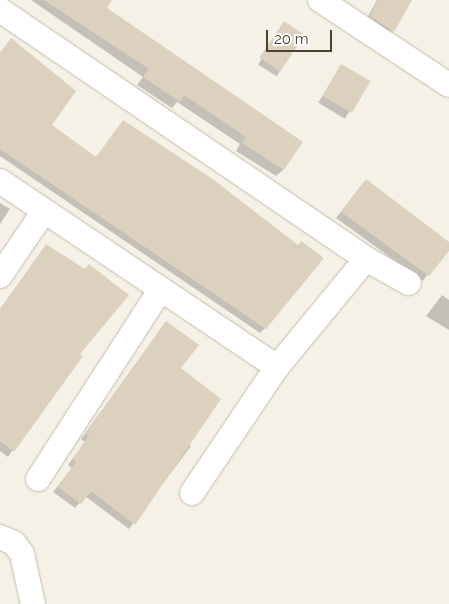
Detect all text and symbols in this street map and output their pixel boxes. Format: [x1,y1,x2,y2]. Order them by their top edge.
scale bar [269,20,335,52]
text: 20 m [274,30,309,48]

